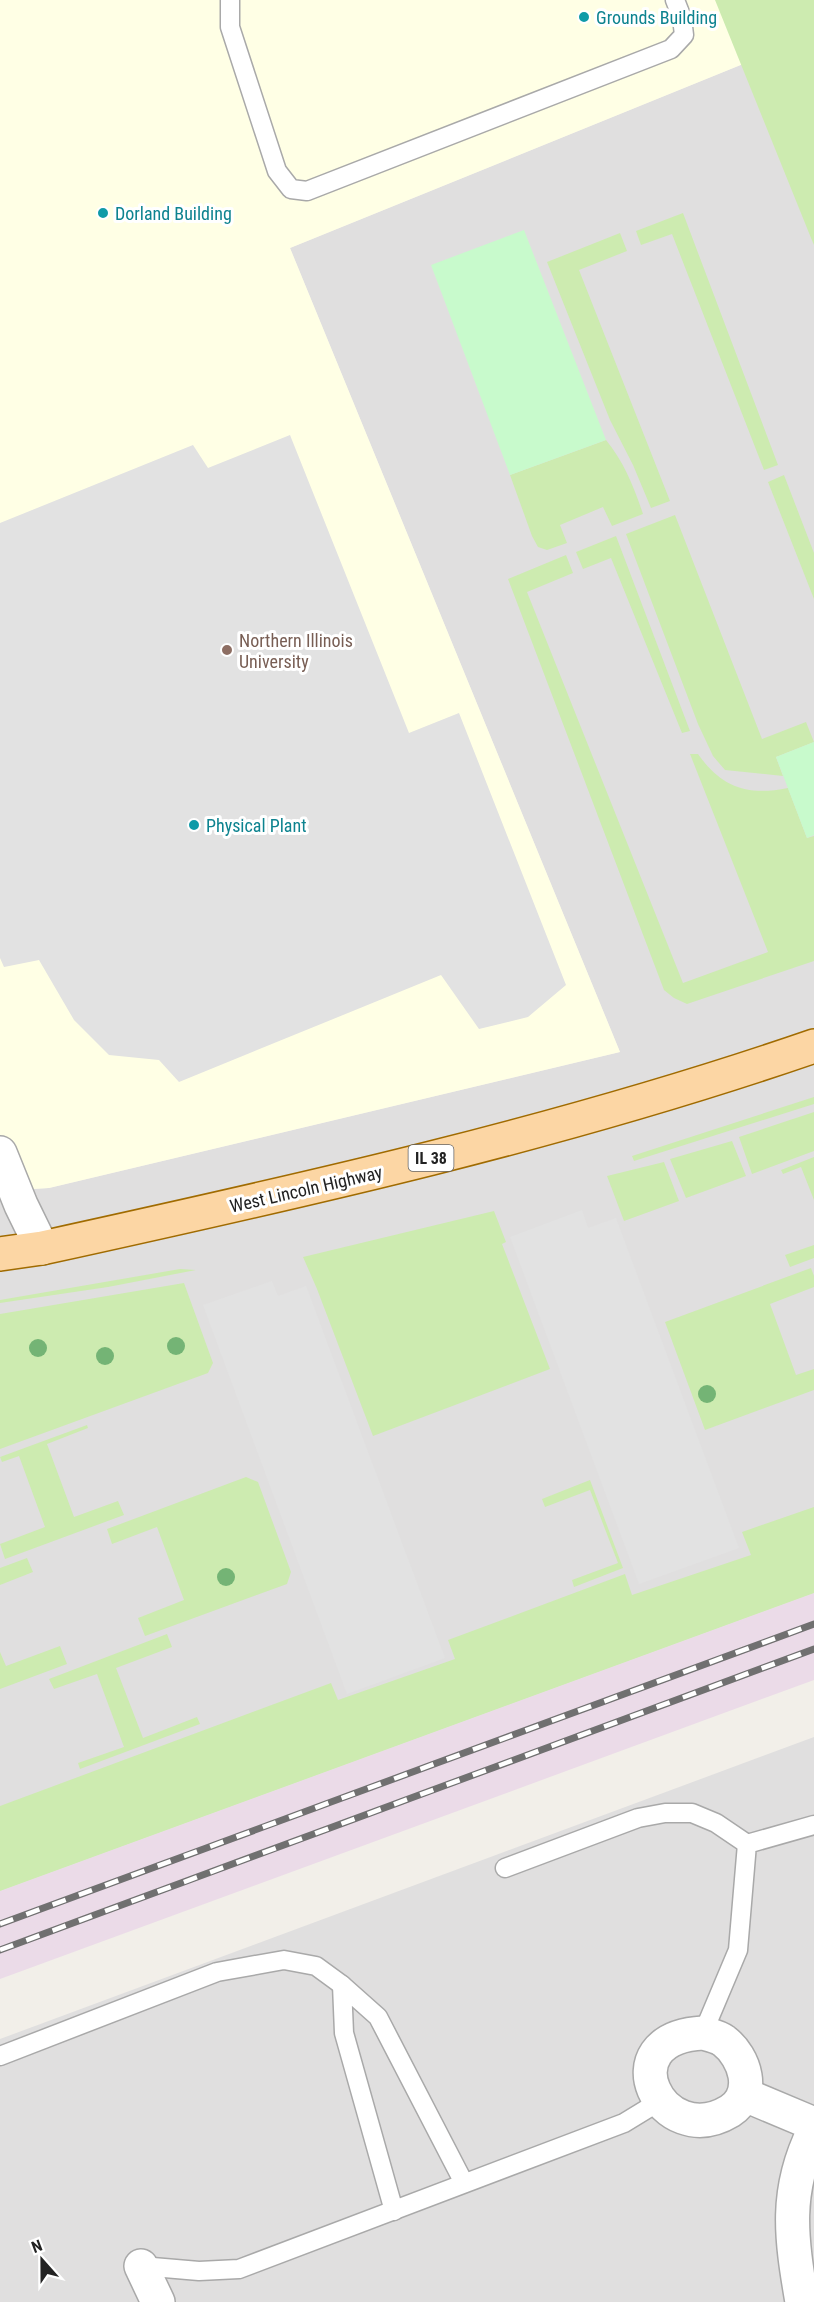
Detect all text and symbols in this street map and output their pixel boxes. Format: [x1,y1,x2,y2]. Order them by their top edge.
place label: Grounds Building [596,7,717,28]
marker: Grounds Building [577,10,591,24]
place label: Dorland Building [115,203,232,224]
marker: Dorland Building [96,206,110,220]
place label: Northern Illinois University [239,630,353,672]
marker: Northern Illinois University [220,643,234,657]
place label: Physical Plant [206,815,306,836]
marker: Physical Plant [187,818,201,832]
road number: IL 38 [408,1145,454,1171]
street label: West Lincoln Highway [228,1161,385,1217]
north arrow [12,2230,72,2290]
text: N [29,2236,45,2257]

